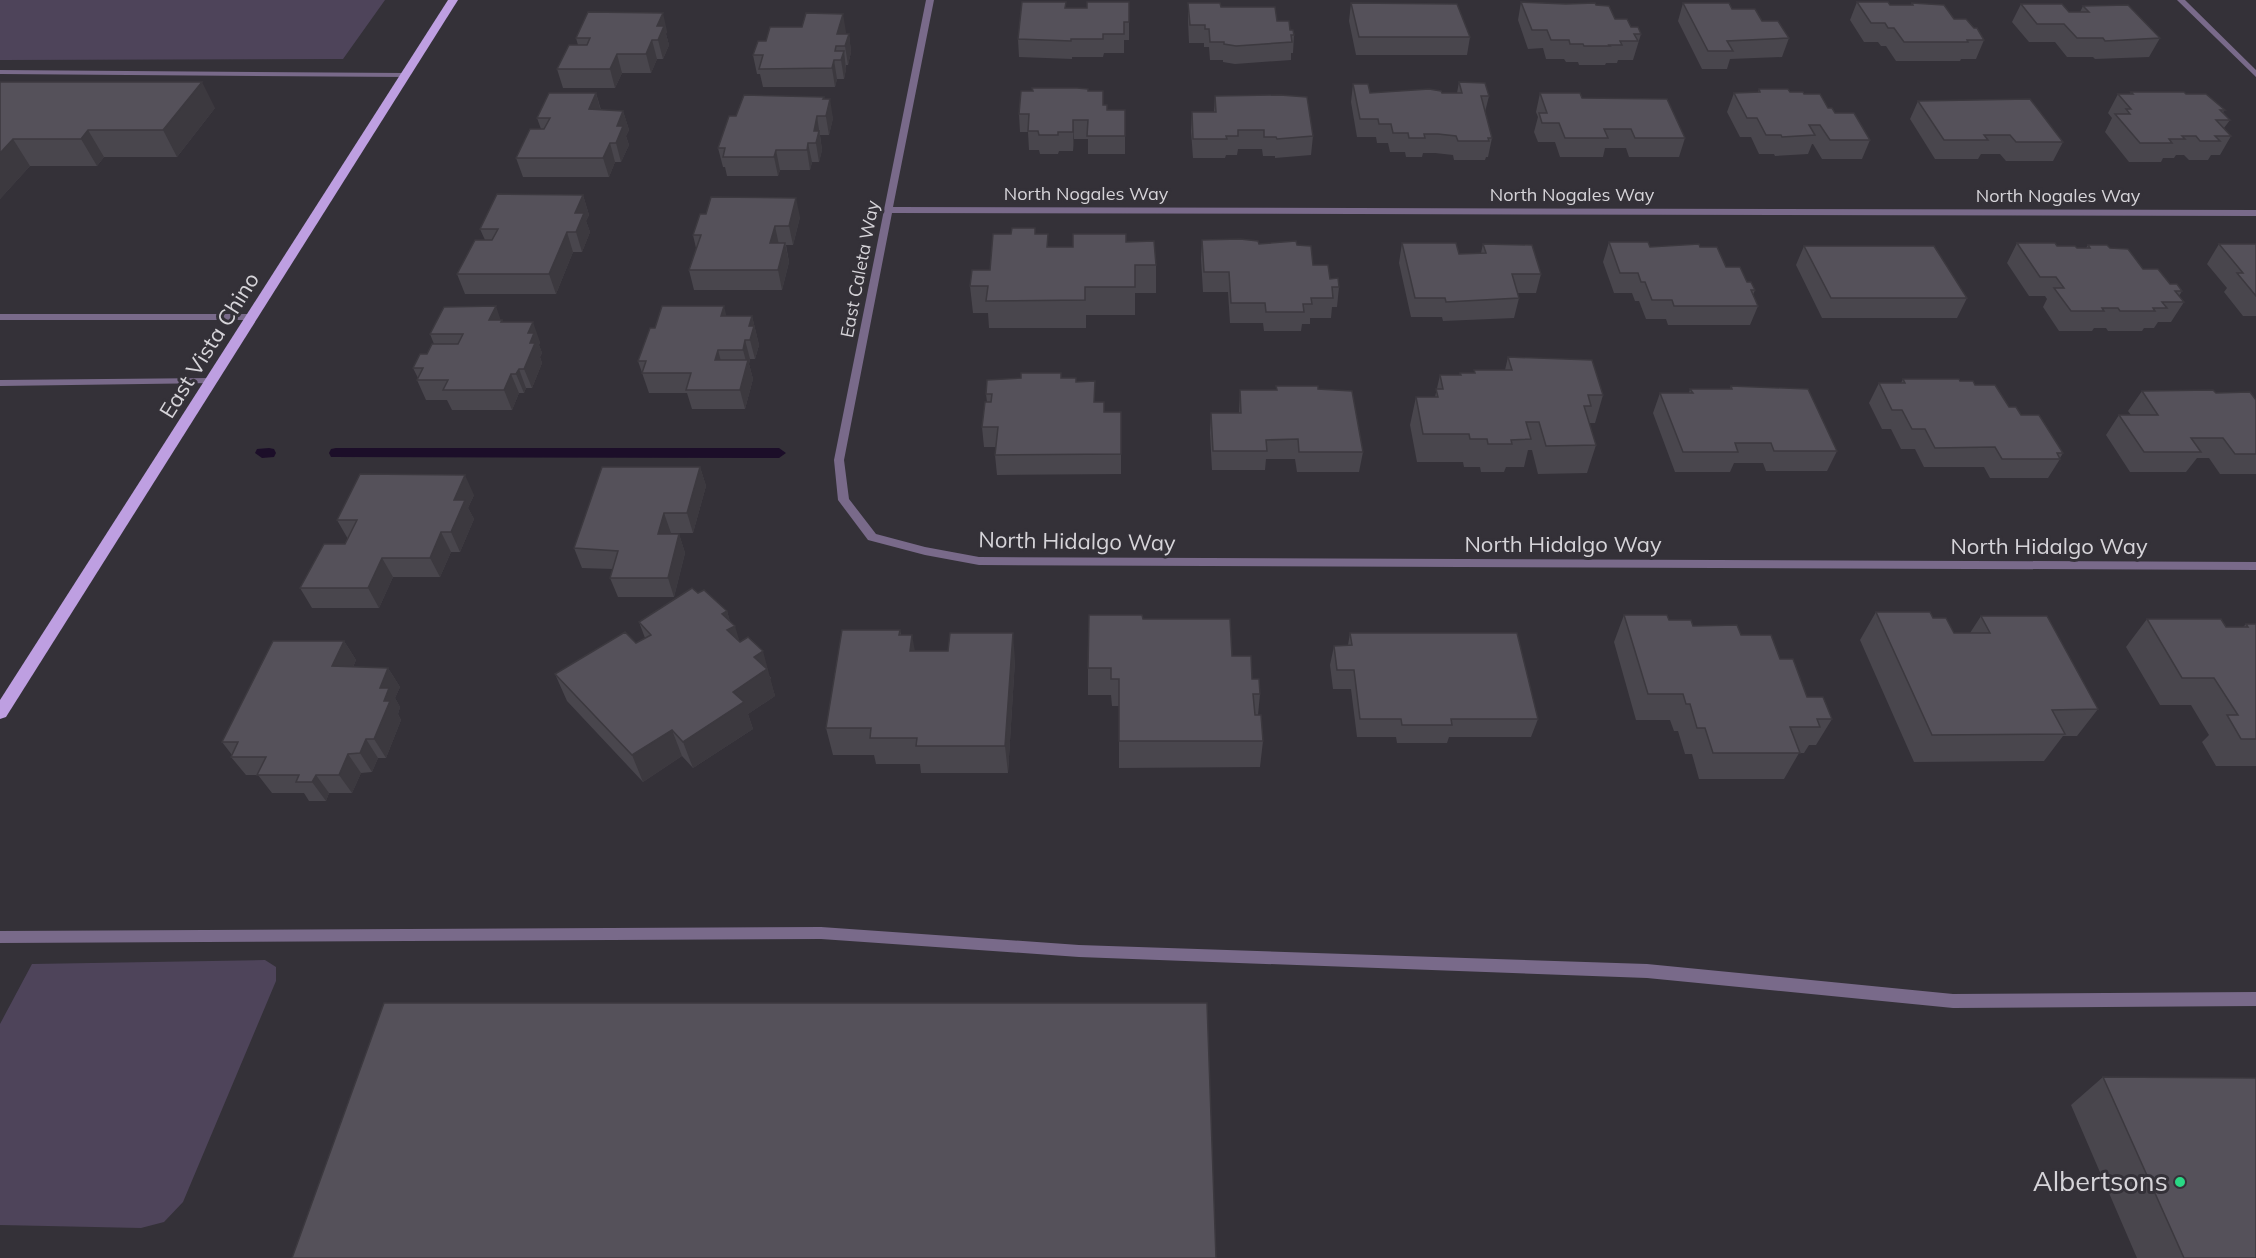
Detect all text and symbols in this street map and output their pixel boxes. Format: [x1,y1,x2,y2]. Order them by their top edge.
street label: North Nogales Way [1004,182,1169,205]
street label: North Nogales Way [1490,183,1655,206]
street label: North Nogales Way [1976,184,2141,207]
street label: East Caleta Way [835,198,884,339]
street label: East Vista Chino [153,267,265,423]
street label: North Hidalgo Way [978,525,1176,557]
street label: North Hidalgo Way [1464,530,1662,558]
street label: North Hidalgo Way [1950,532,2148,560]
place label: Albertsons [2033,1164,2168,1198]
marker: Albertsons [2173,1175,2187,1189]

